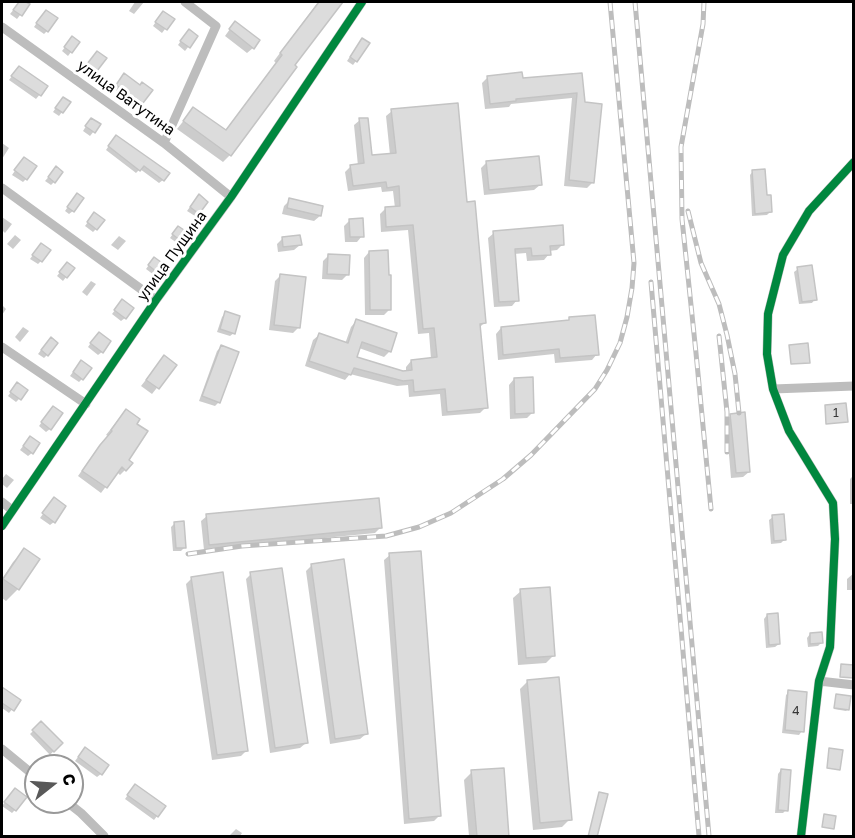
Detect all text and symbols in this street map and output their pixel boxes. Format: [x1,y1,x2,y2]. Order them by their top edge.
street label: улица Ватутина [74,56,178,140]
street label: улица Пущина [133,208,211,304]
house number: 1 [833,406,839,420]
house number: 4 [792,704,800,718]
north arrow [24,754,84,814]
text: С [58,771,81,788]

